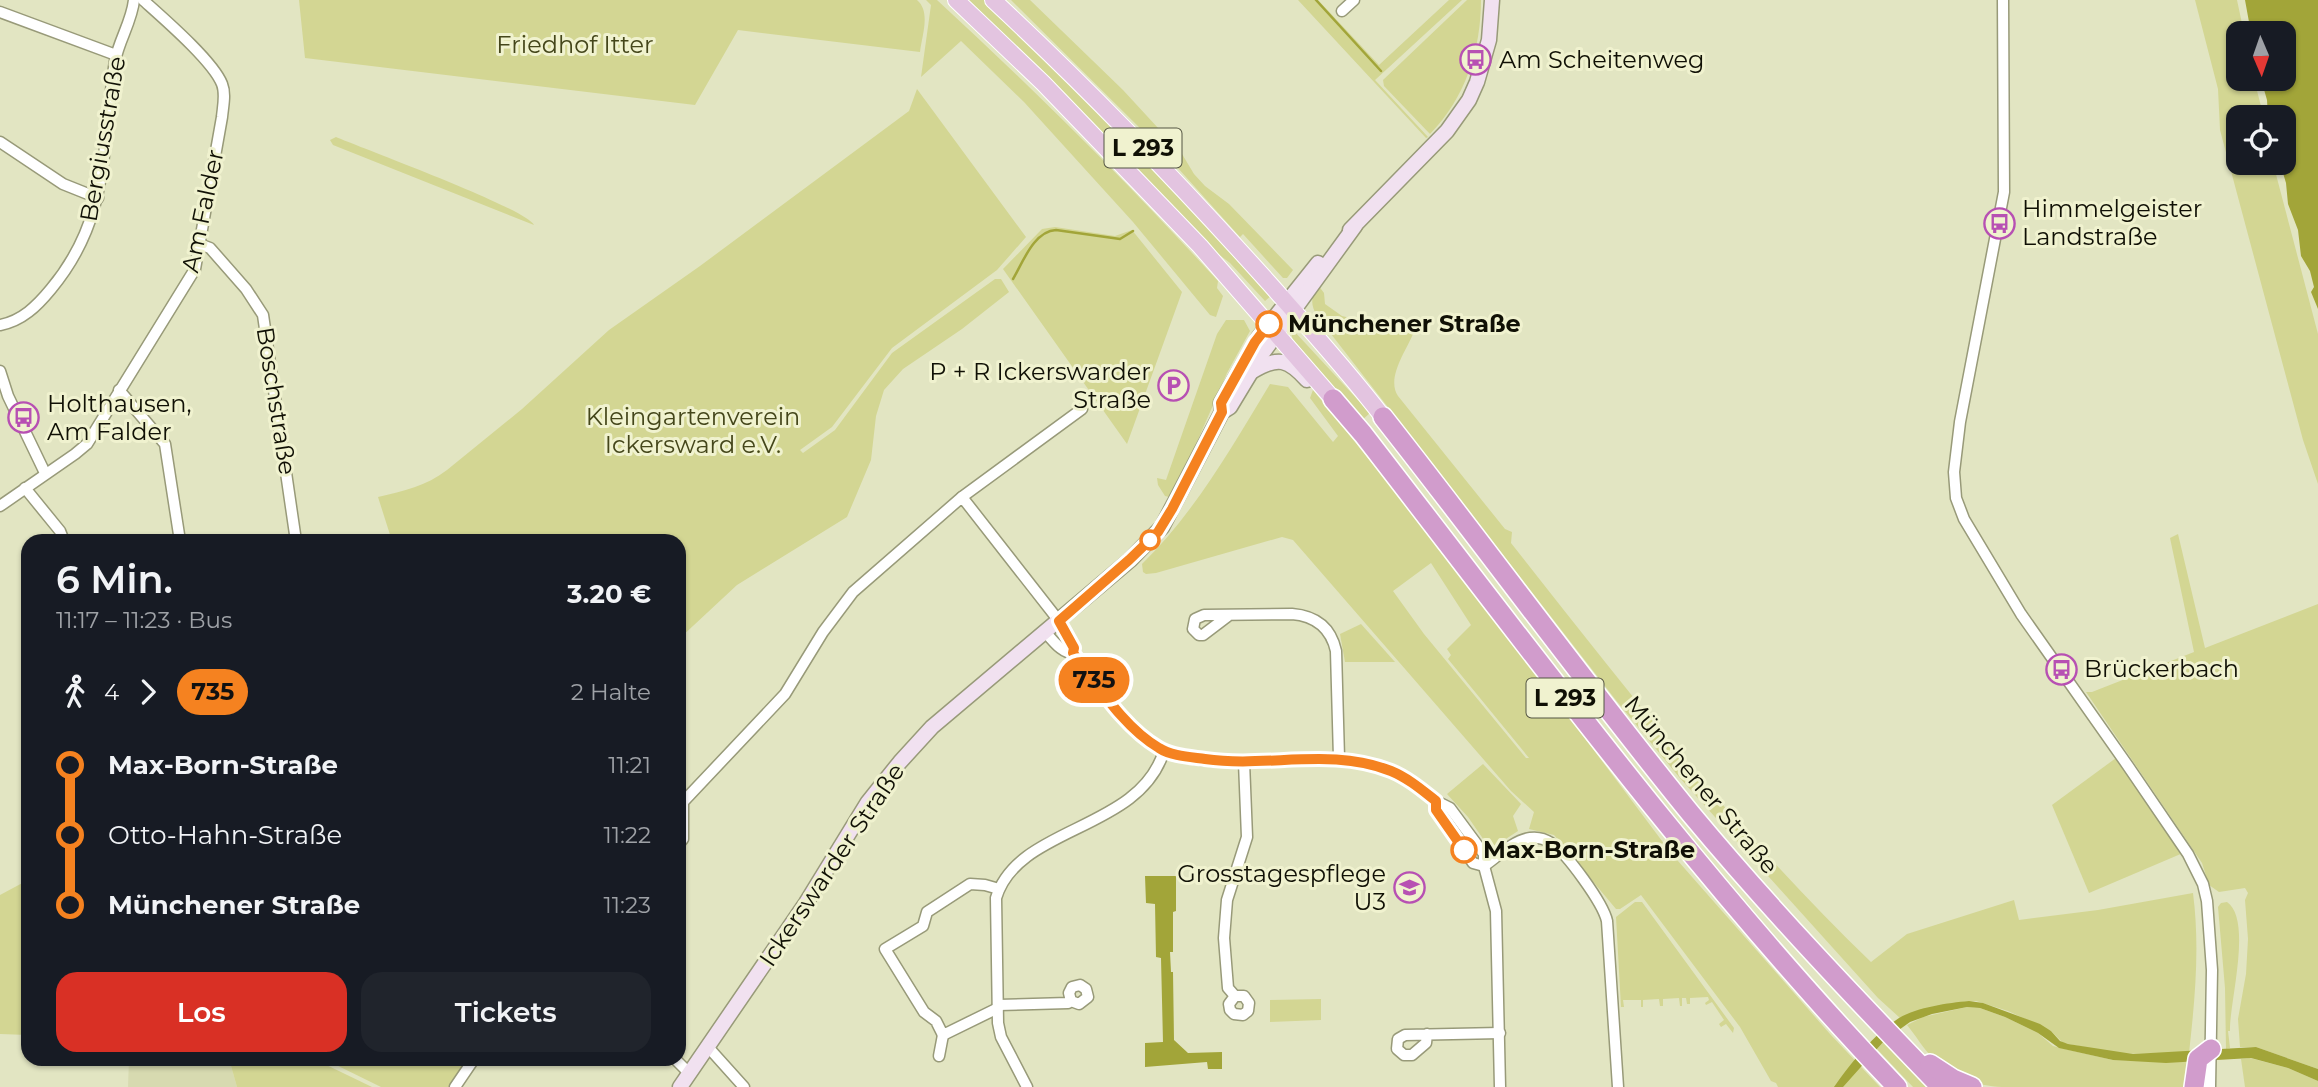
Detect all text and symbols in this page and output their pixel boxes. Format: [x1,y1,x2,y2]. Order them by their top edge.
north arrow [2226,21,2296,91]
map controls [2226,21,2296,175]
park label: Friedhof Itter [496,30,654,59]
bus stop icon: Am Scheitenweg [1459,43,1493,77]
place label: Am Scheitenweg [1499,45,1704,74]
street label: Bergiusstraße [74,54,131,224]
button: locate [2226,105,2296,175]
road number: L 293 [1104,128,1182,168]
street label: Am Falder [175,147,230,275]
place label: Himmelgeister Landstraße [2022,194,2202,251]
bus stop icon: Himmelgeister Landstraße [1982,206,2016,240]
place label: Münchener Straße [1288,309,1521,338]
marker: Münchener Straße [1256,311,1282,337]
street label: Boschstraße [251,325,302,477]
place label: P + R Ickerswarder Straße [929,357,1151,414]
parking icon: P + R Ickerswarder Straße [1157,369,1191,403]
place label: Holthausen, Am Falder [47,389,192,446]
bus stop icon: Holthausen, Am Falder [7,401,41,435]
park label: Kleingartenverein Ickersward e.V. [586,402,800,459]
unlabelled marker [1140,530,1160,550]
text: 6 Min. [56,556,173,603]
text: 3.20 € [567,578,651,610]
text: 11:17 – 11:23 · Bus [56,606,232,634]
bus stop icon: Brückerbach [2044,652,2078,686]
place label: Brückerbach [2084,654,2239,683]
line badge: 735 [1054,657,1134,703]
text: 735 [1073,665,1115,694]
icon: walk [56,673,94,711]
icon: forward [129,673,167,711]
text: 735 [191,677,234,706]
text: 4 [104,678,119,706]
text: 2 Halte [571,678,651,706]
road number: L 293 [1526,678,1604,718]
street label: Münchener Straße [1618,690,1784,880]
text: Max-Born-Straße [108,749,338,781]
text: 11:21 [608,751,651,779]
street label: Ickerswarder Straße [753,758,910,972]
text: Otto-Hahn-Straße [108,819,342,851]
text: 11:22 [603,821,651,849]
place label: Max-Born-Straße [1483,835,1695,864]
marker: Max-Born-Straße [1451,837,1477,863]
place label: Grosstagespflege U3 [1177,859,1386,916]
school or university icon: Grosstagespflege U3 [1392,871,1426,905]
text: Münchener Straße [108,889,360,921]
text: 11:23 [603,891,651,919]
button: Los [56,972,347,1052]
button: Tickets [361,972,651,1052]

